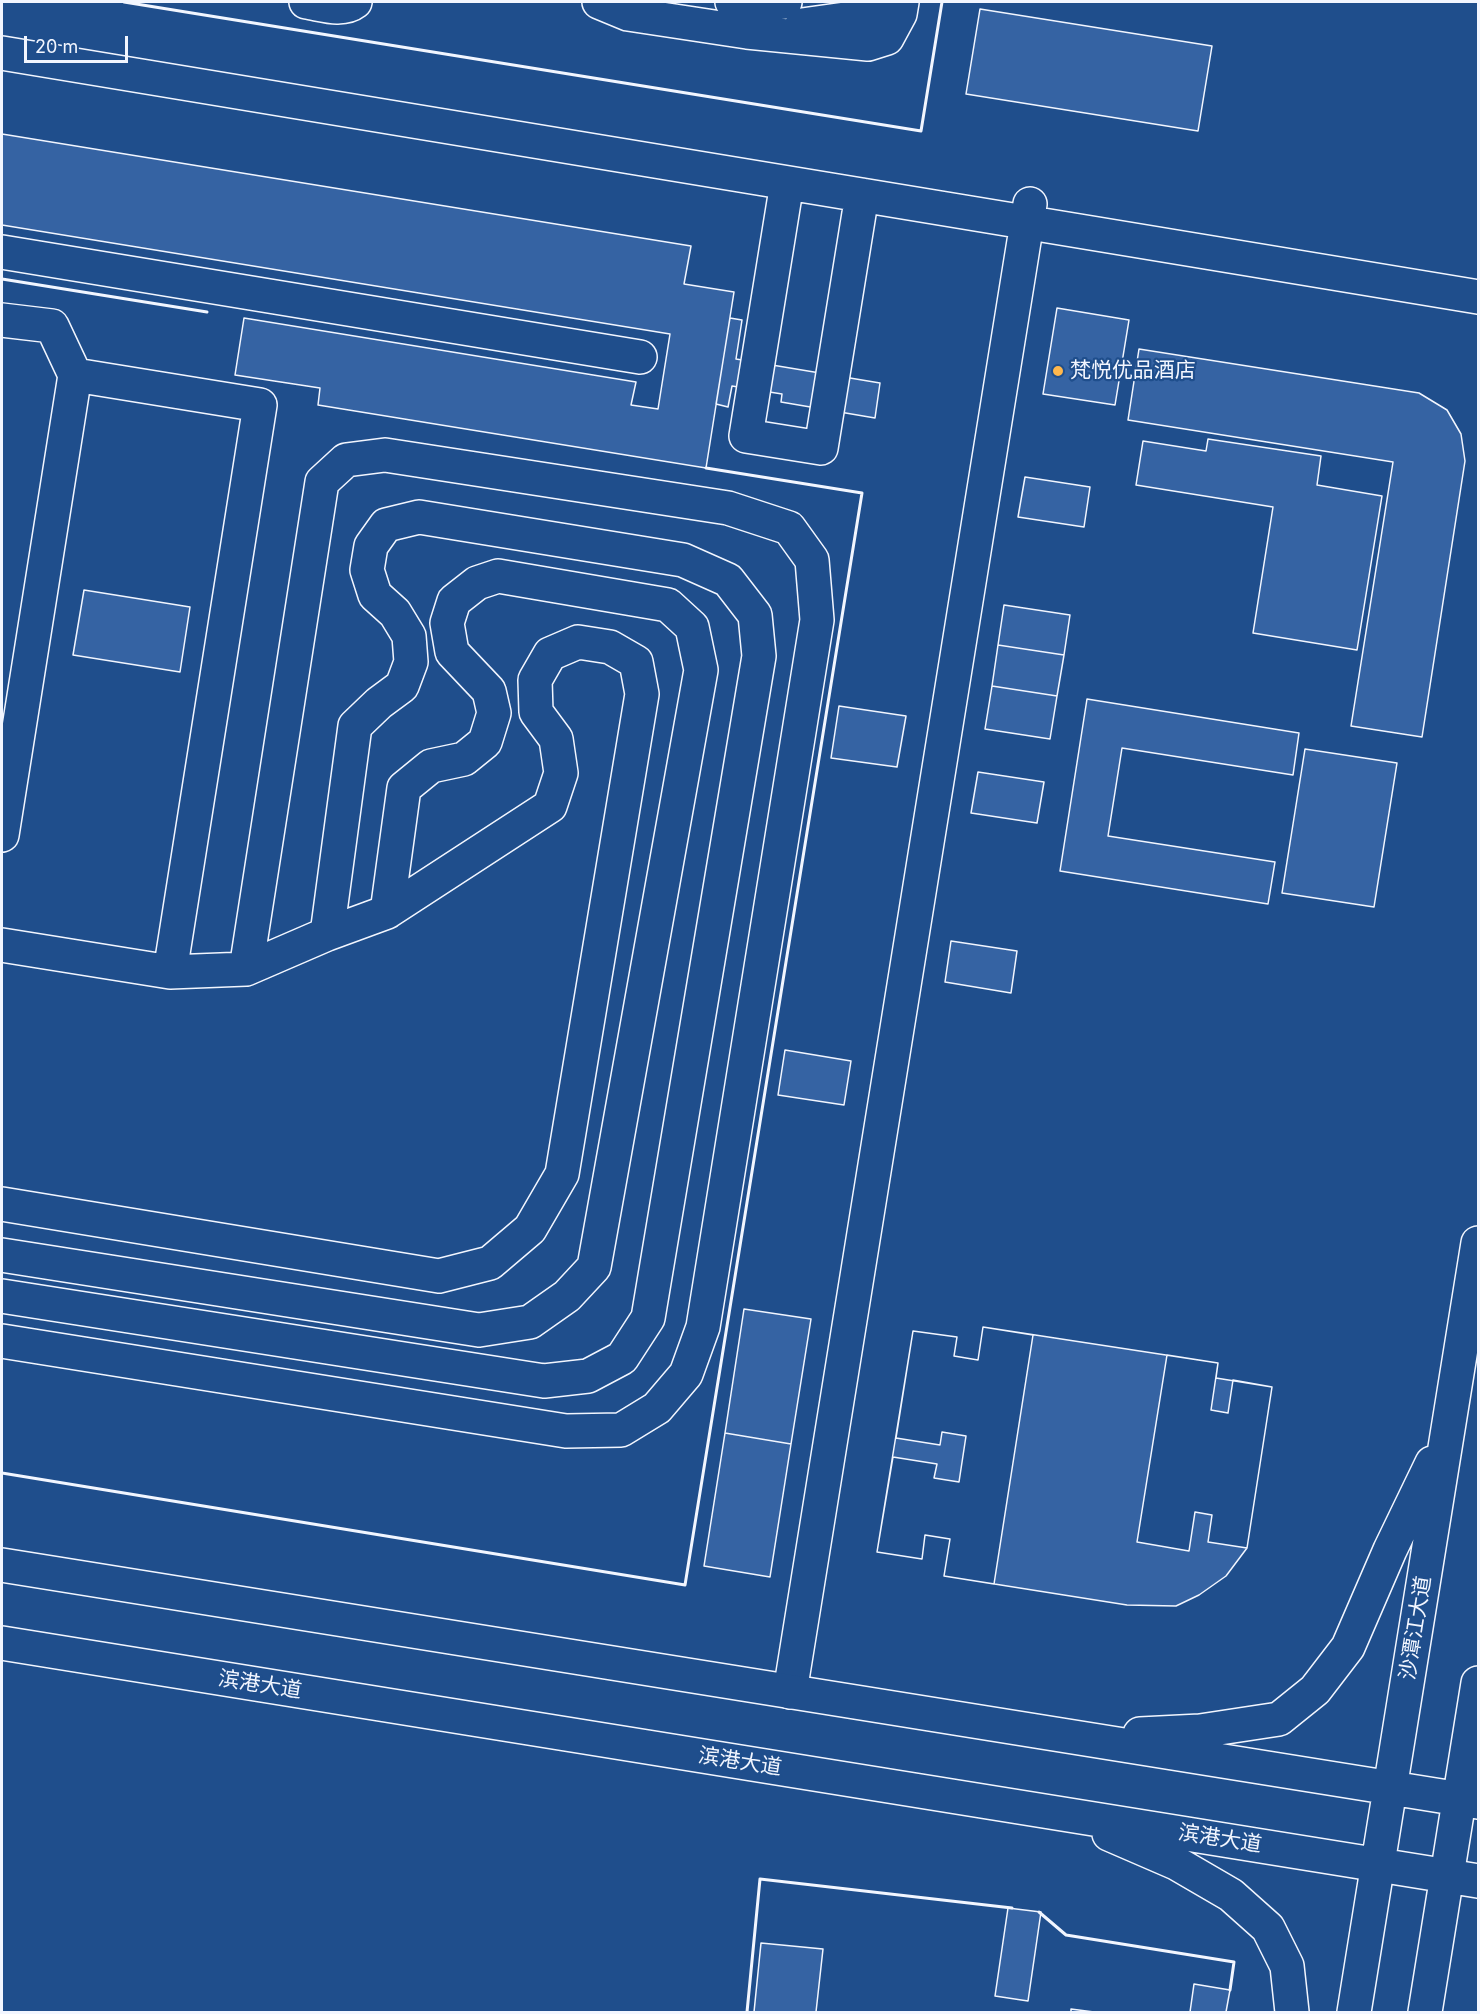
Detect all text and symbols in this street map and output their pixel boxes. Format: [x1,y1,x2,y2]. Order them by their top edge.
scale bar [27,24,130,62]
text: 20 m [35,36,78,57]
place label: 梵悦优品酒店 [1070,358,1196,384]
marker: 梵悦优品酒店 [1051,364,1065,378]
street label: 沙潭江大道 [1395,1574,1437,1682]
street label: 滨港大道 [217,1666,303,1704]
street label: 滨港大道 [697,1743,783,1781]
street label: 滨港大道 [1177,1820,1263,1858]

